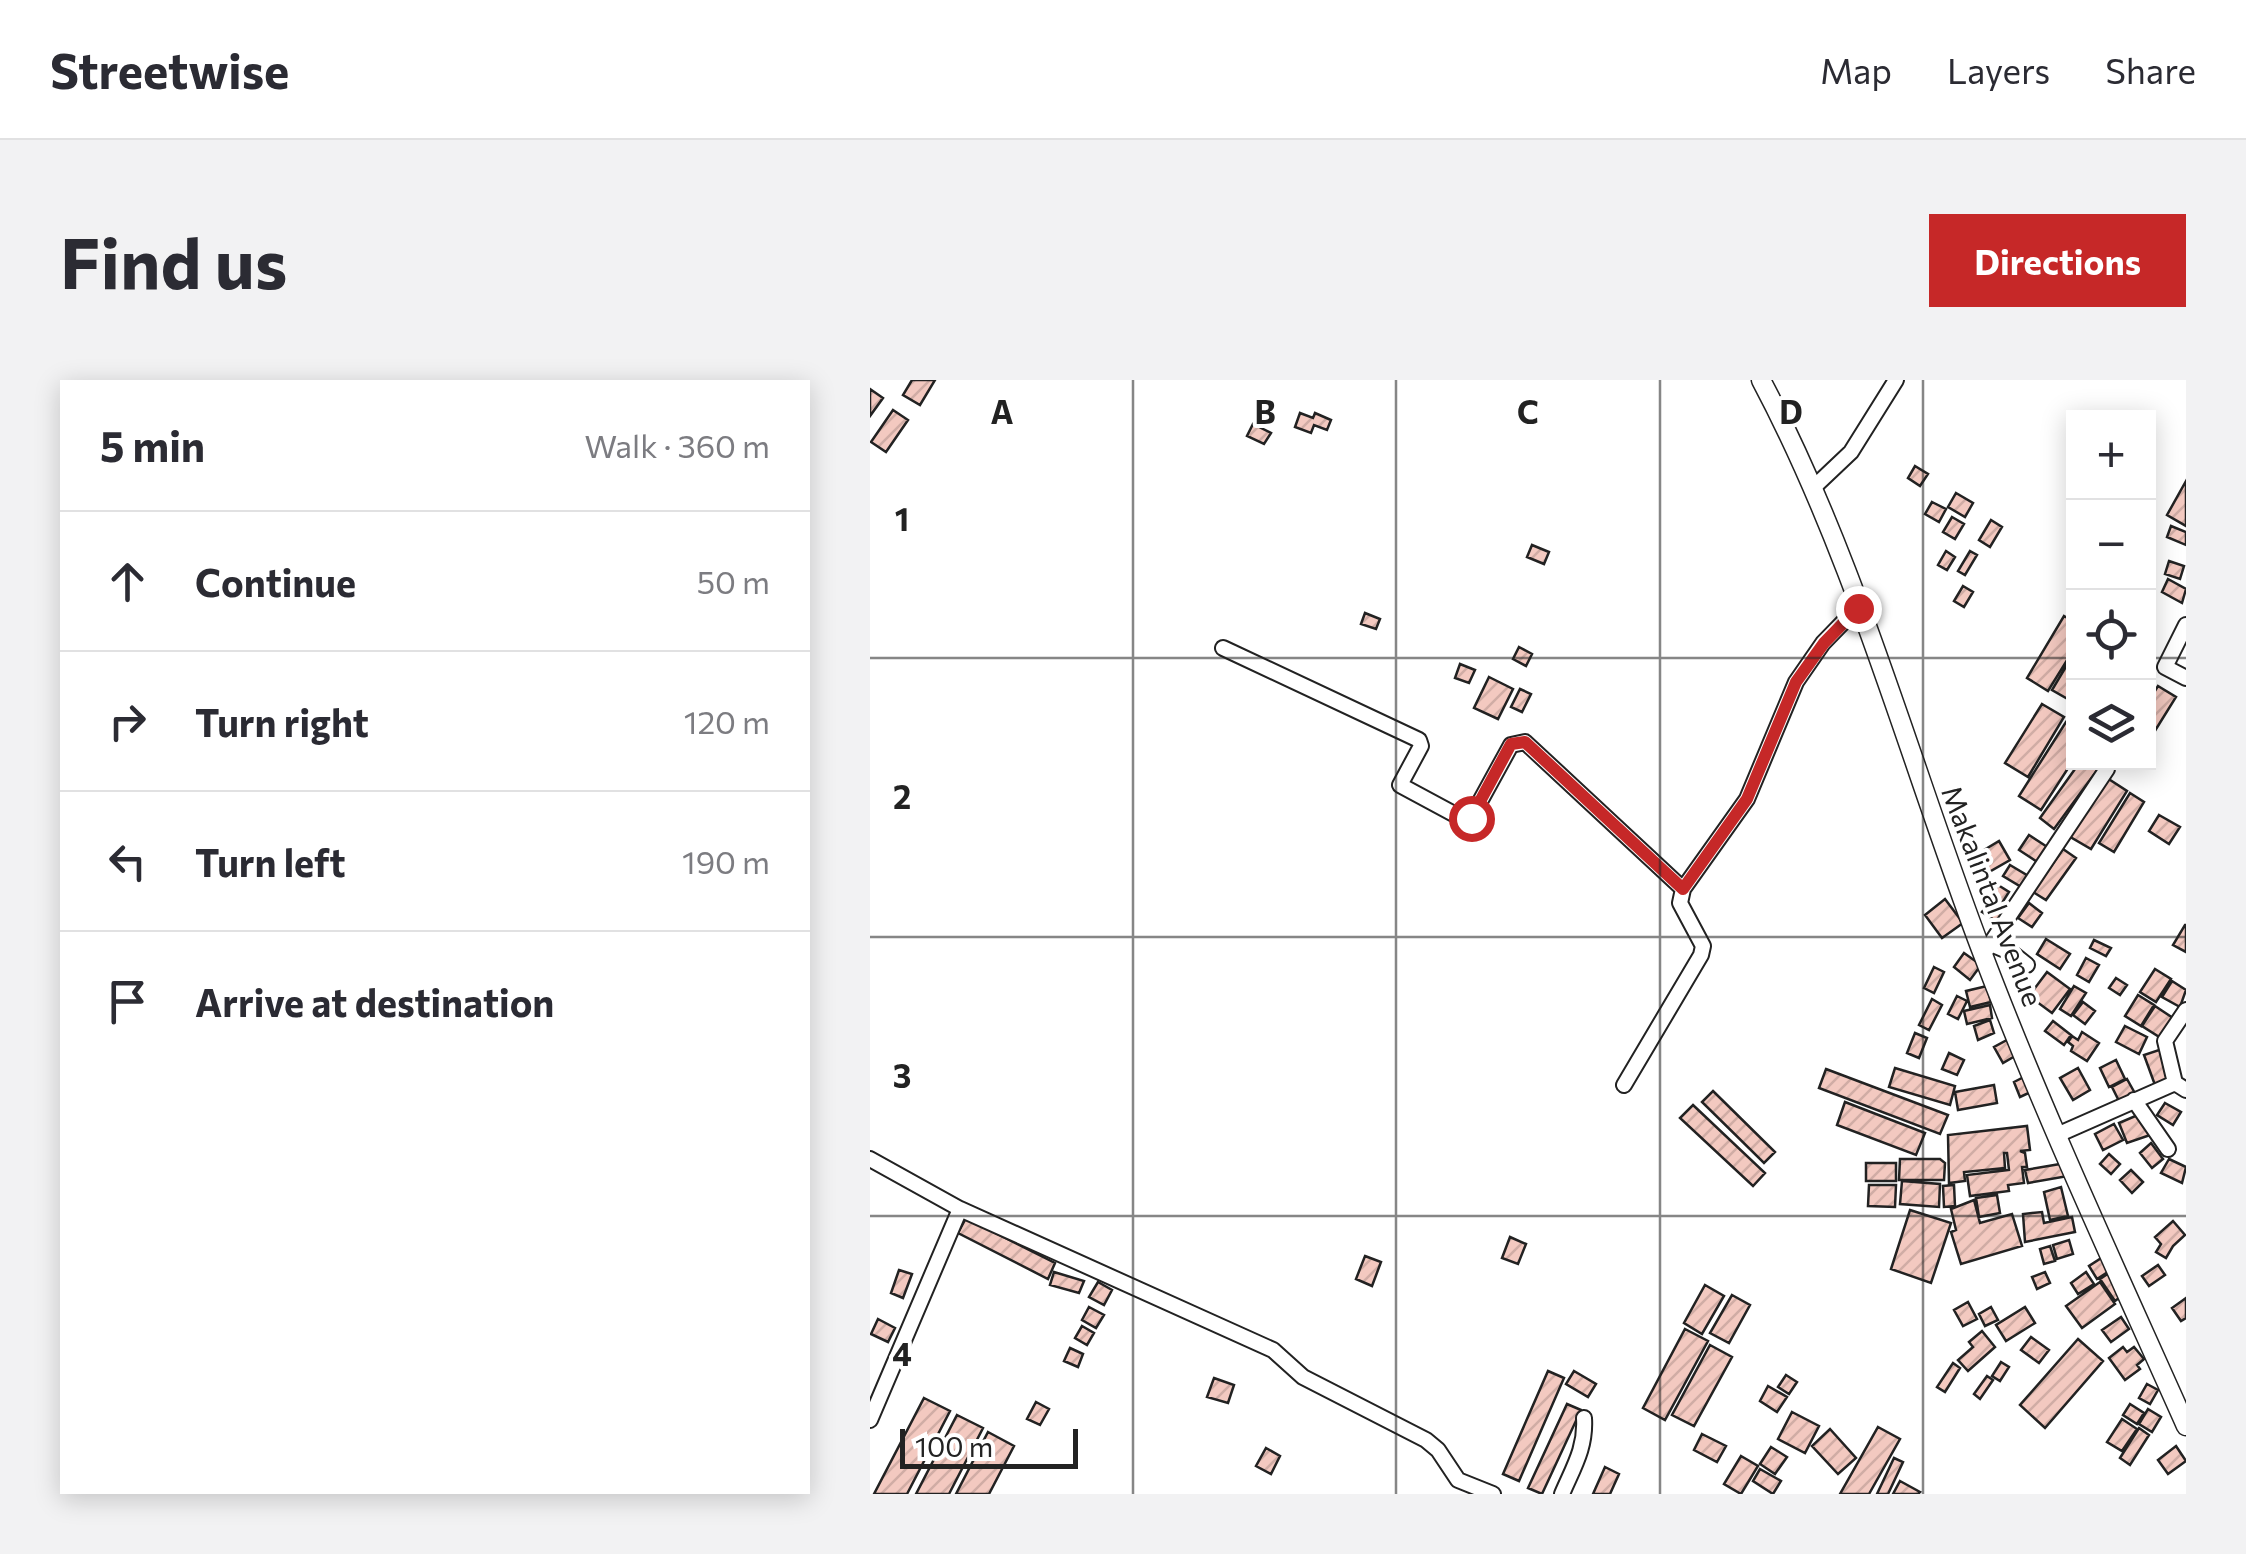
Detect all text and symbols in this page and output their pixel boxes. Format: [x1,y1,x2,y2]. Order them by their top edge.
text: Streetwise [50,40,289,99]
text: Map [1820,48,1892,91]
text: Layers [1947,48,2050,91]
text: Share [2105,48,2196,91]
button: Directions [1929,214,2186,307]
text: Find us [60,218,287,303]
text: A [991,391,1014,431]
text: B [1254,391,1276,431]
text: C [1517,391,1539,431]
text: D [1779,391,1803,431]
map controls [2066,410,2156,770]
button: + [2066,410,2156,500]
text: 5 min [100,419,205,471]
text: Walk · 360 m [584,425,770,465]
text: 1 [895,498,909,538]
button: − [2066,500,2156,590]
icon: ahead [100,554,155,609]
text: Continue [195,558,356,605]
text: 50 m [697,561,770,601]
route end [1836,586,1882,632]
button: locate [2066,590,2156,680]
button: layers [2066,680,2156,770]
icon: right [100,694,155,749]
text: Turn right [195,698,369,745]
text: 120 m [684,701,770,741]
text: 2 [893,776,911,816]
street label: Makalintal Avenue [1935,781,2051,1011]
route start [1449,796,1495,842]
icon: left [100,834,155,889]
text: Turn left [195,838,346,885]
text: 190 m [682,841,770,881]
icon: arrive [100,974,155,1029]
text: Arrive at destination [195,978,554,1025]
text: 3 [893,1055,911,1095]
text: 4 [892,1333,912,1373]
scale bar [900,1424,1078,1468]
text: 100 m [915,1429,993,1463]

